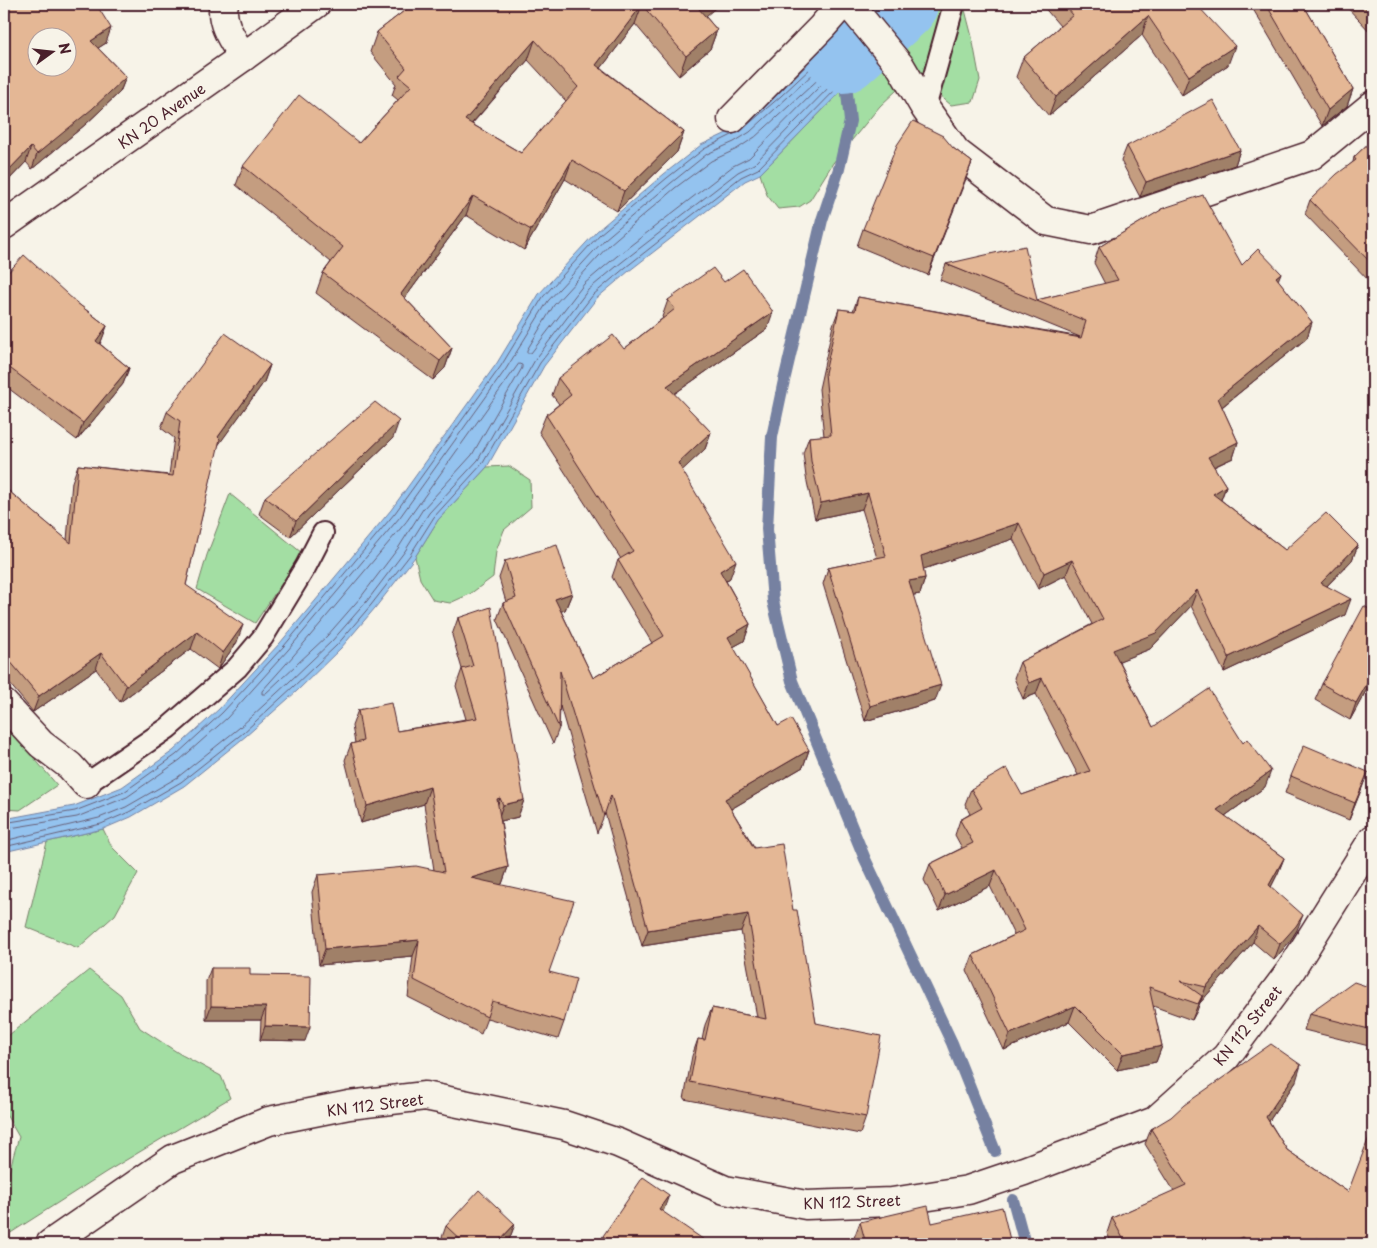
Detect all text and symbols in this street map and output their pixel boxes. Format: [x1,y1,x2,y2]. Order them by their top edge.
north arrow [28,28,78,78]
text: N [53,40,77,57]
street label: KN 20 Avenue [112,76,210,154]
street label: KN 112 Street [1207,980,1287,1070]
street label: KN 112 Street [325,1087,425,1121]
street label: KN 112 Street [803,1188,901,1214]

